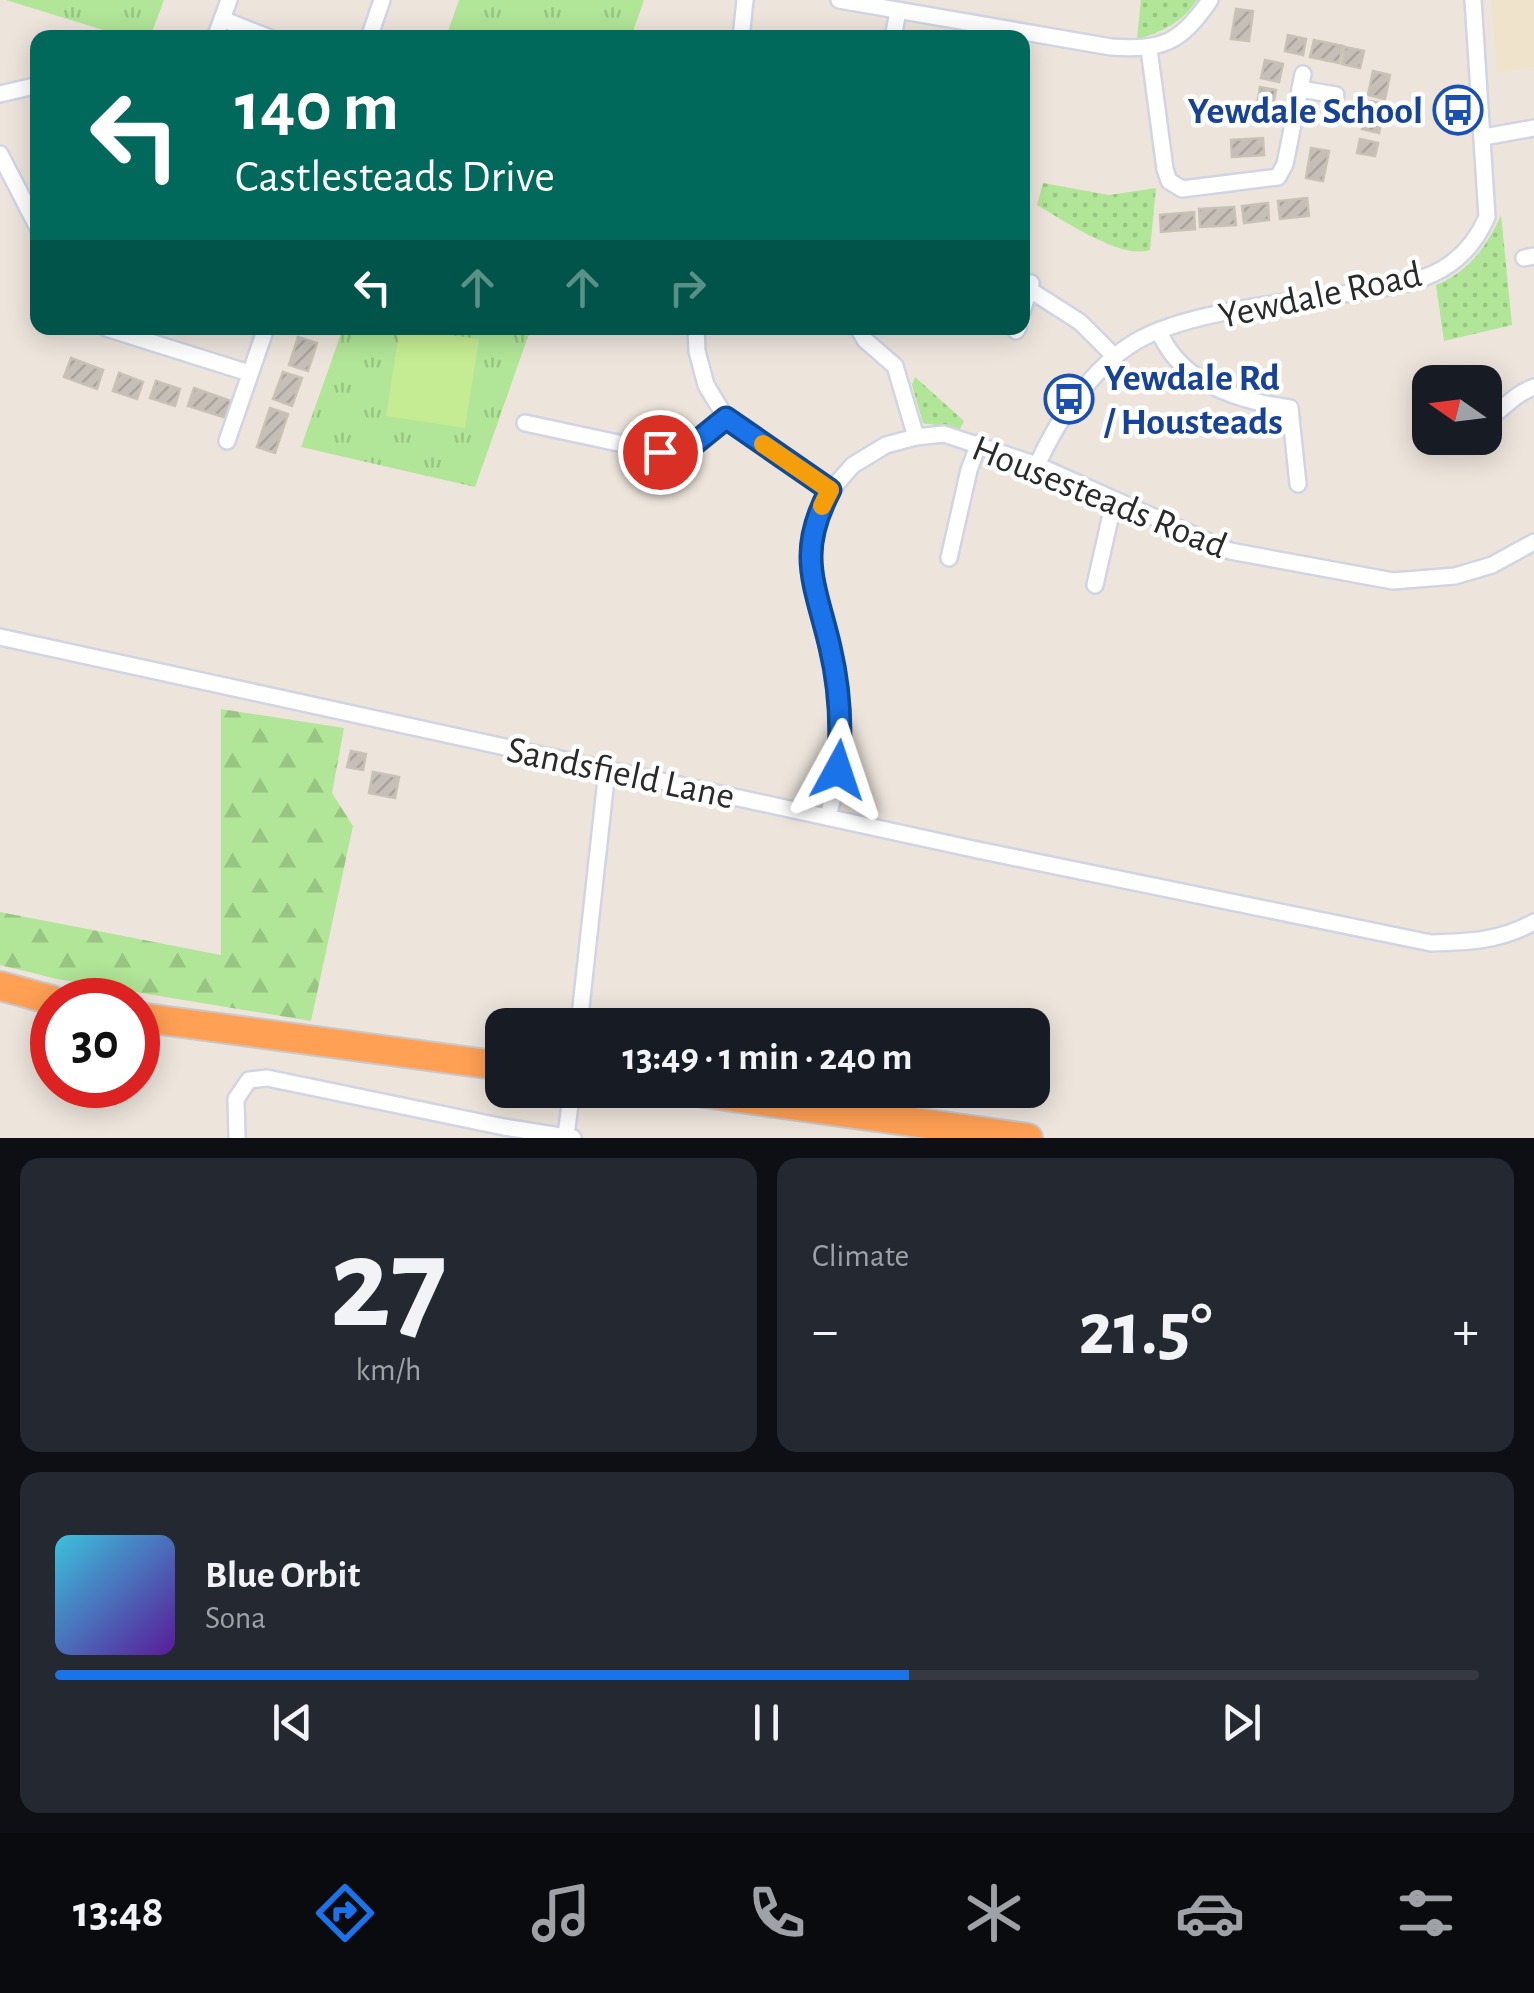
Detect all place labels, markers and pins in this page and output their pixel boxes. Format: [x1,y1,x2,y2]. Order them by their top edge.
bus stop icon: Yewdale School [1432,84,1484,136]
place label: Yewdale School [1188,93,1423,131]
place label: Yewdale Rd / Housteads [1103,360,1283,442]
bus stop icon: Yewdale Rd / Housteads [1043,373,1095,425]
pin [618,410,703,495]

